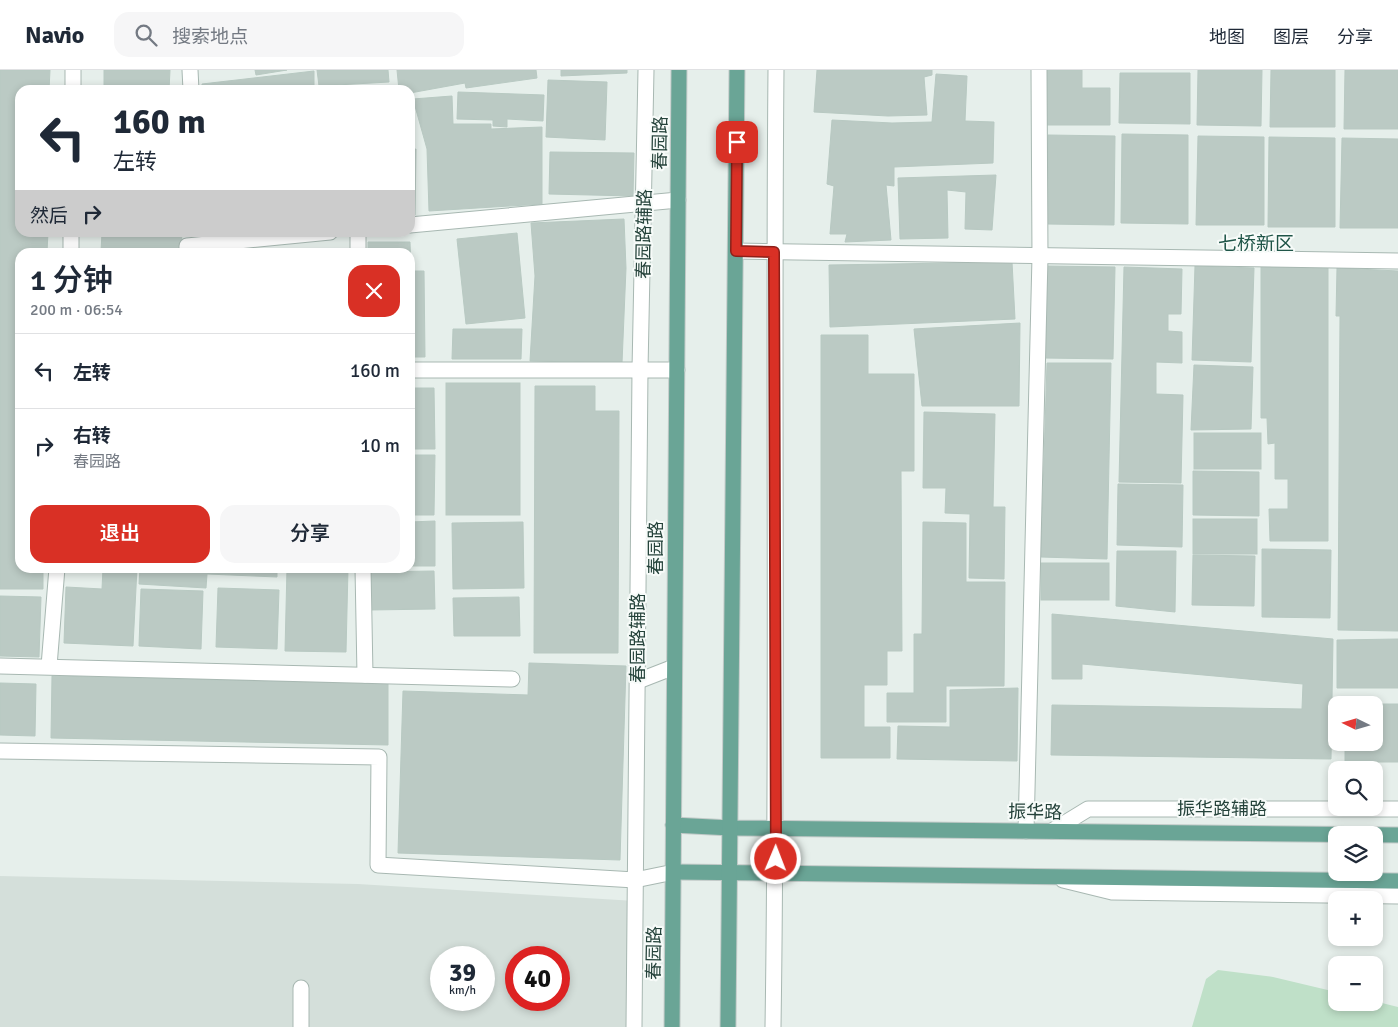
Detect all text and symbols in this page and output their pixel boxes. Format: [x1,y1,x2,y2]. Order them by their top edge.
search box [114,12,464,57]
text: Navio [25,20,84,50]
icon: search [132,21,160,49]
text: 搜索地点 [172,25,248,49]
text: 地图 [1209,26,1245,48]
text: 图层 [1273,26,1309,48]
text: 分享 [1337,26,1373,48]
text: 160 m [113,100,206,143]
icon: left [30,105,95,170]
street label: 春园路 [649,116,671,170]
pin [716,121,758,163]
icon: arrive [723,128,751,156]
text: 左转 [113,148,157,175]
street label: 春园路辅路 [632,189,656,279]
icon: right [78,200,106,228]
text: 然后 [30,204,68,228]
district label: 七桥新区 [1218,232,1294,256]
text: 1 分钟 [30,262,113,299]
button: close [348,265,400,317]
text: 200 m · 06:54 [30,300,123,320]
icon: left [30,357,58,385]
text: 160 m [350,359,400,383]
text: 左转 [73,361,111,385]
text: 右转 [73,424,111,448]
icon: right [30,432,58,460]
text: 10 m [360,434,400,458]
text: 春园路 [73,452,121,472]
button: 退出 [30,505,210,563]
button: 分享 [220,505,400,563]
street label: 春园路 [645,521,667,575]
street label: 春园路辅路 [627,593,649,683]
north arrow [1328,696,1382,751]
map controls [1328,696,1383,1011]
button: search [1328,761,1383,816]
street label: 振华路辅路 [1177,798,1267,820]
street label: 振华路 [1008,801,1062,823]
button: layers [1328,826,1383,881]
position arrow [749,832,801,884]
button: + [1328,891,1383,946]
street label: 春园路 [643,926,665,980]
speed limit sign: 40 [505,946,570,1011]
button: − [1328,956,1383,1011]
text: 39 [449,957,476,988]
text: km/h [449,983,476,998]

